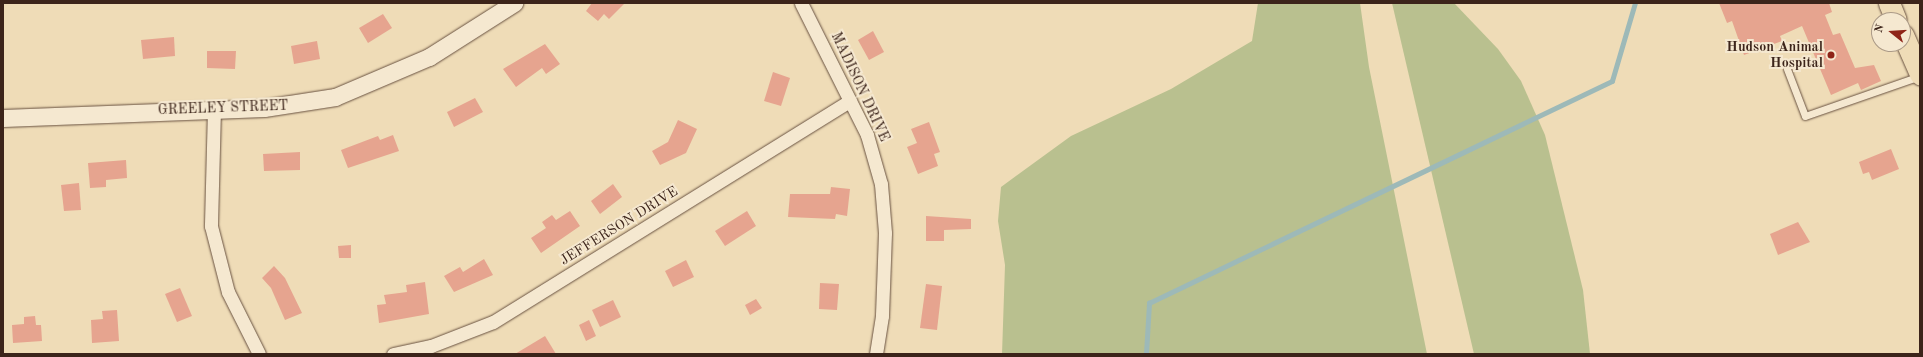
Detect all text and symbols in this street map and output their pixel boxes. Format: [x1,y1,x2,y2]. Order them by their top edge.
north arrow [1871,12,1911,52]
text: N [1874,23,1886,34]
street label: MADISON DRIVE [827,30,893,144]
place label: Hudson Animal Hospital [1726,39,1823,72]
marker: Hudson Animal Hospital [1826,50,1836,60]
street label: GREELEY STREET [157,97,289,119]
street label: JEFFERSON DRIVE [557,183,681,269]

